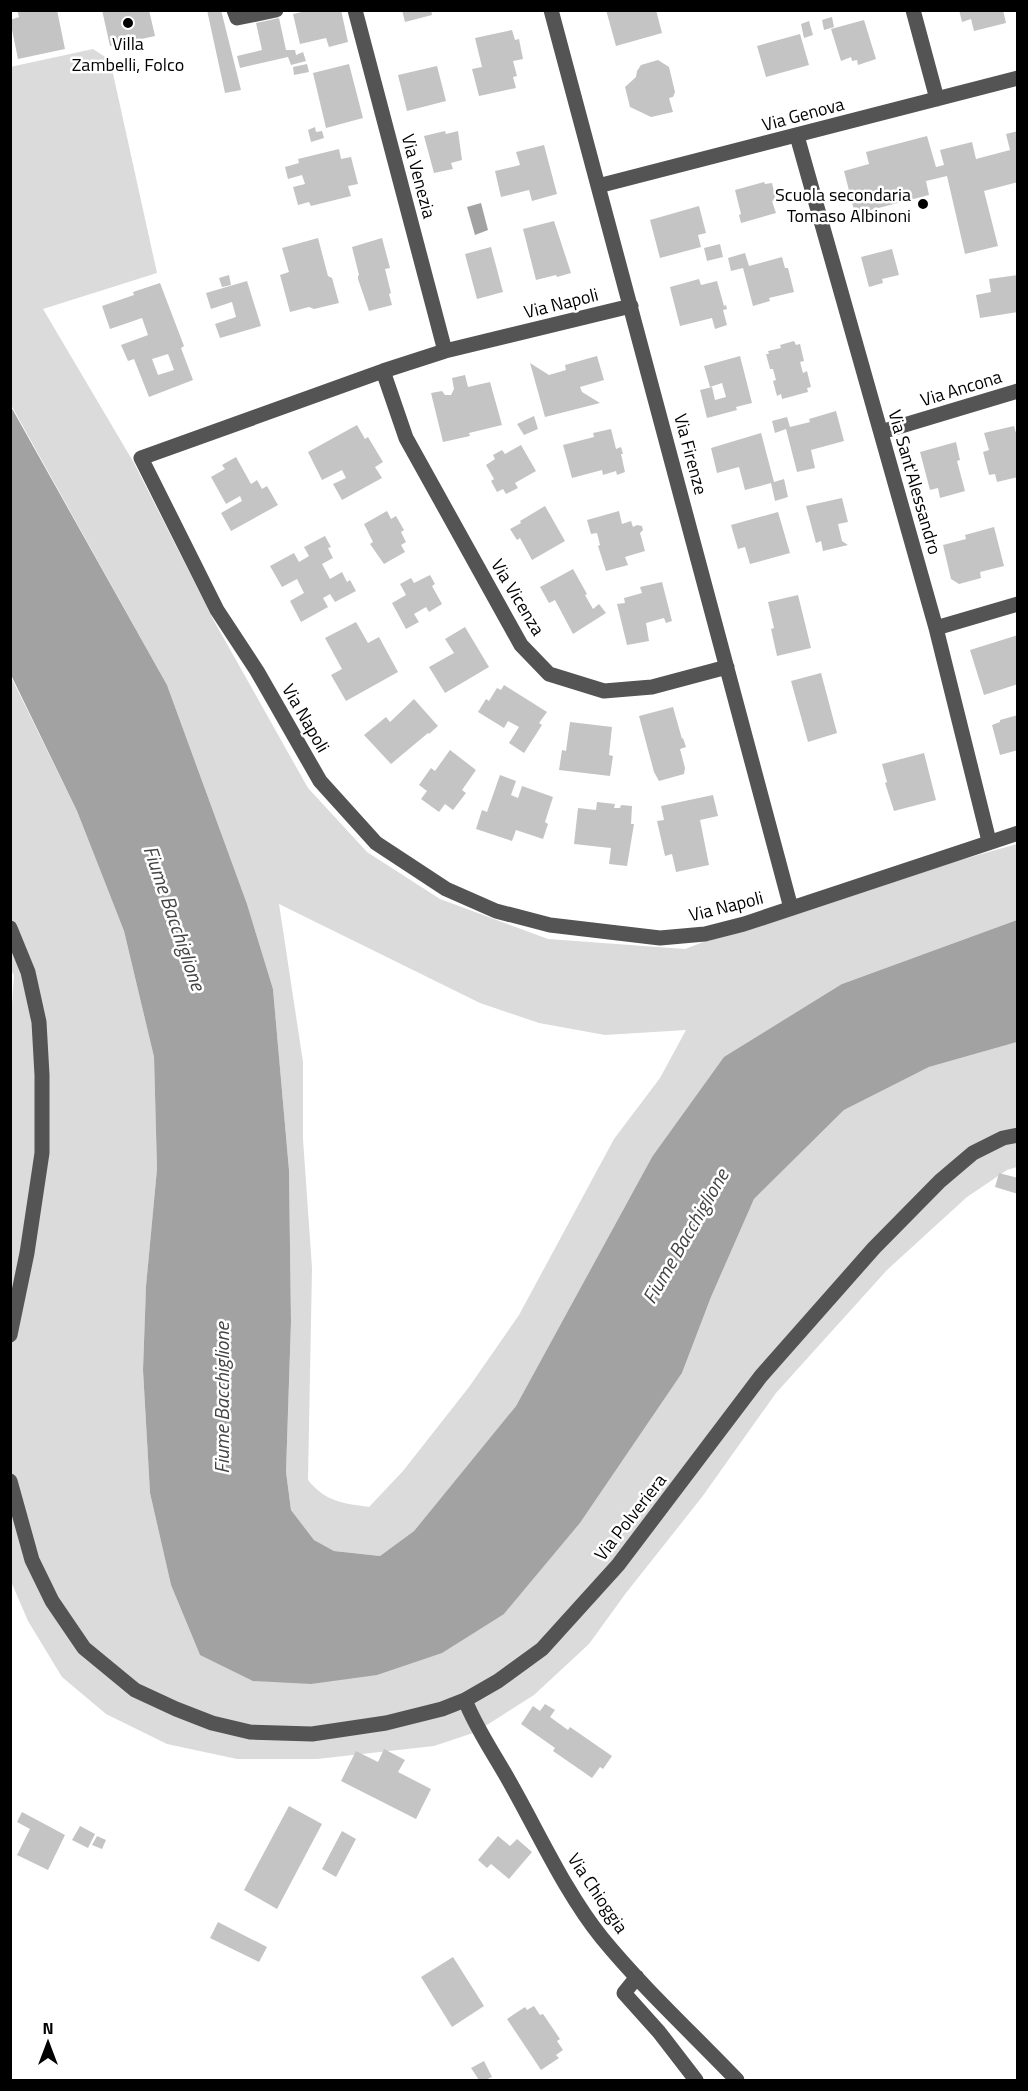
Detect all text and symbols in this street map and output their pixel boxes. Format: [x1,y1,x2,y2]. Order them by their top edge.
marker: Villa Zambelli, Folco [121,16,135,30]
place label: Villa Zambelli, Folco [72,30,184,78]
street label: Via Genova [759,90,847,138]
street label: Via Venezia [395,131,443,221]
place label: Scuola secondaria Tomaso Albinoni [775,181,911,229]
marker: Scuola secondaria Tomaso Albinoni [916,197,930,211]
street label: Via Napoli [521,281,601,325]
street label: Via Ancona [917,363,1005,413]
street label: Via Sant'Alessandro [881,406,949,558]
street label: Via Firenze [667,410,715,498]
street label: Via Vicenza [484,553,552,641]
street label: Via Napoli [275,678,337,758]
water label: Fiume Bacchiglione [136,841,215,996]
street label: Via Napoli [686,884,766,928]
water label: Fiume Bacchiglione [634,1161,737,1309]
water label: Fiume Bacchiglione [206,1321,237,1474]
street label: Via Polveriera [587,1468,673,1566]
street label: Via Chioggia [561,1847,635,1939]
north arrow [18,2013,78,2073]
text: N [42,2016,54,2040]

